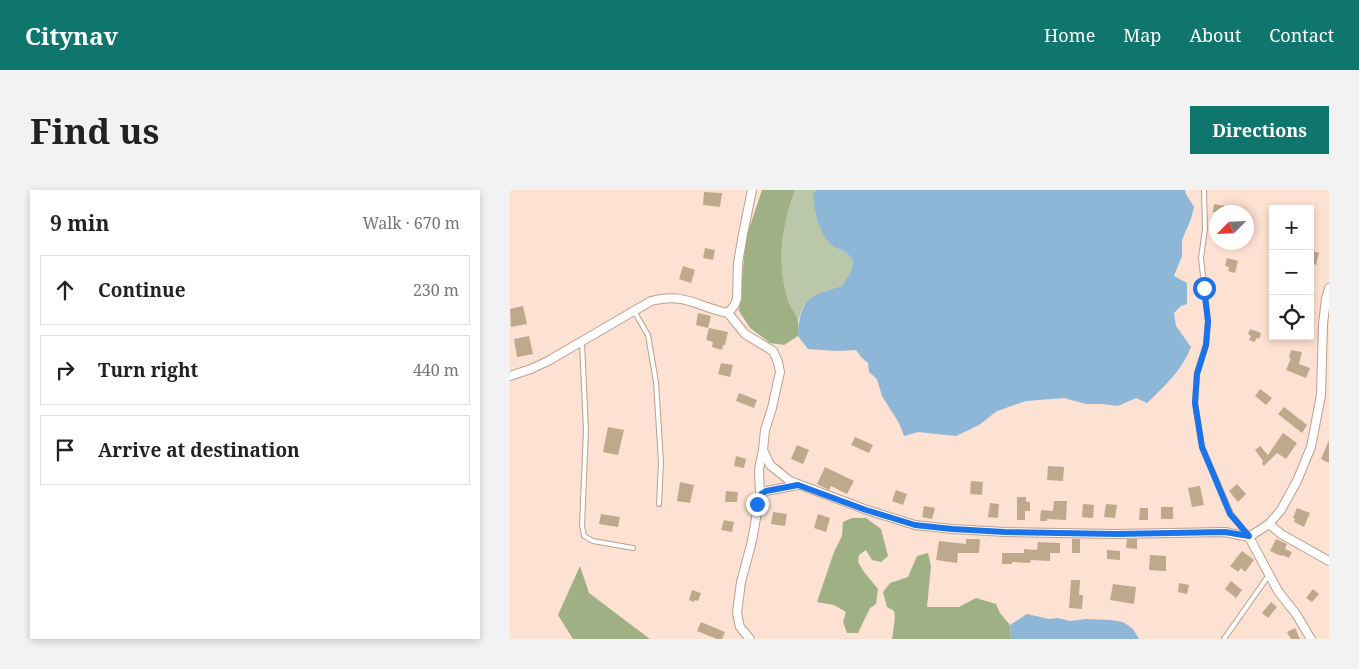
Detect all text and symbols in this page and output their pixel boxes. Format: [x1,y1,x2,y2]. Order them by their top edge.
text: Citynav [25,19,118,52]
text: Home [1044,23,1095,47]
text: Map [1123,23,1161,47]
text: About [1189,23,1241,47]
text: Contact [1269,23,1334,47]
button: Directions [1190,106,1329,154]
text: Find us [30,107,159,154]
north arrow [1209,205,1254,250]
map controls [1269,205,1314,340]
button: + [1269,205,1314,250]
text: 9 min [50,209,109,237]
text: Walk · 670 m [363,212,460,234]
button: − [1269,250,1314,295]
icon: ahead [51,276,79,304]
text: Continue [98,277,186,303]
route start [1193,277,1216,300]
text: 230 m [413,279,459,301]
button: locate [1269,295,1314,340]
icon: right [51,356,79,384]
text: Turn right [98,357,198,383]
text: 440 m [413,359,459,381]
icon: arrive [51,436,79,464]
text: Arrive at destination [98,437,300,463]
route end [746,493,769,516]

